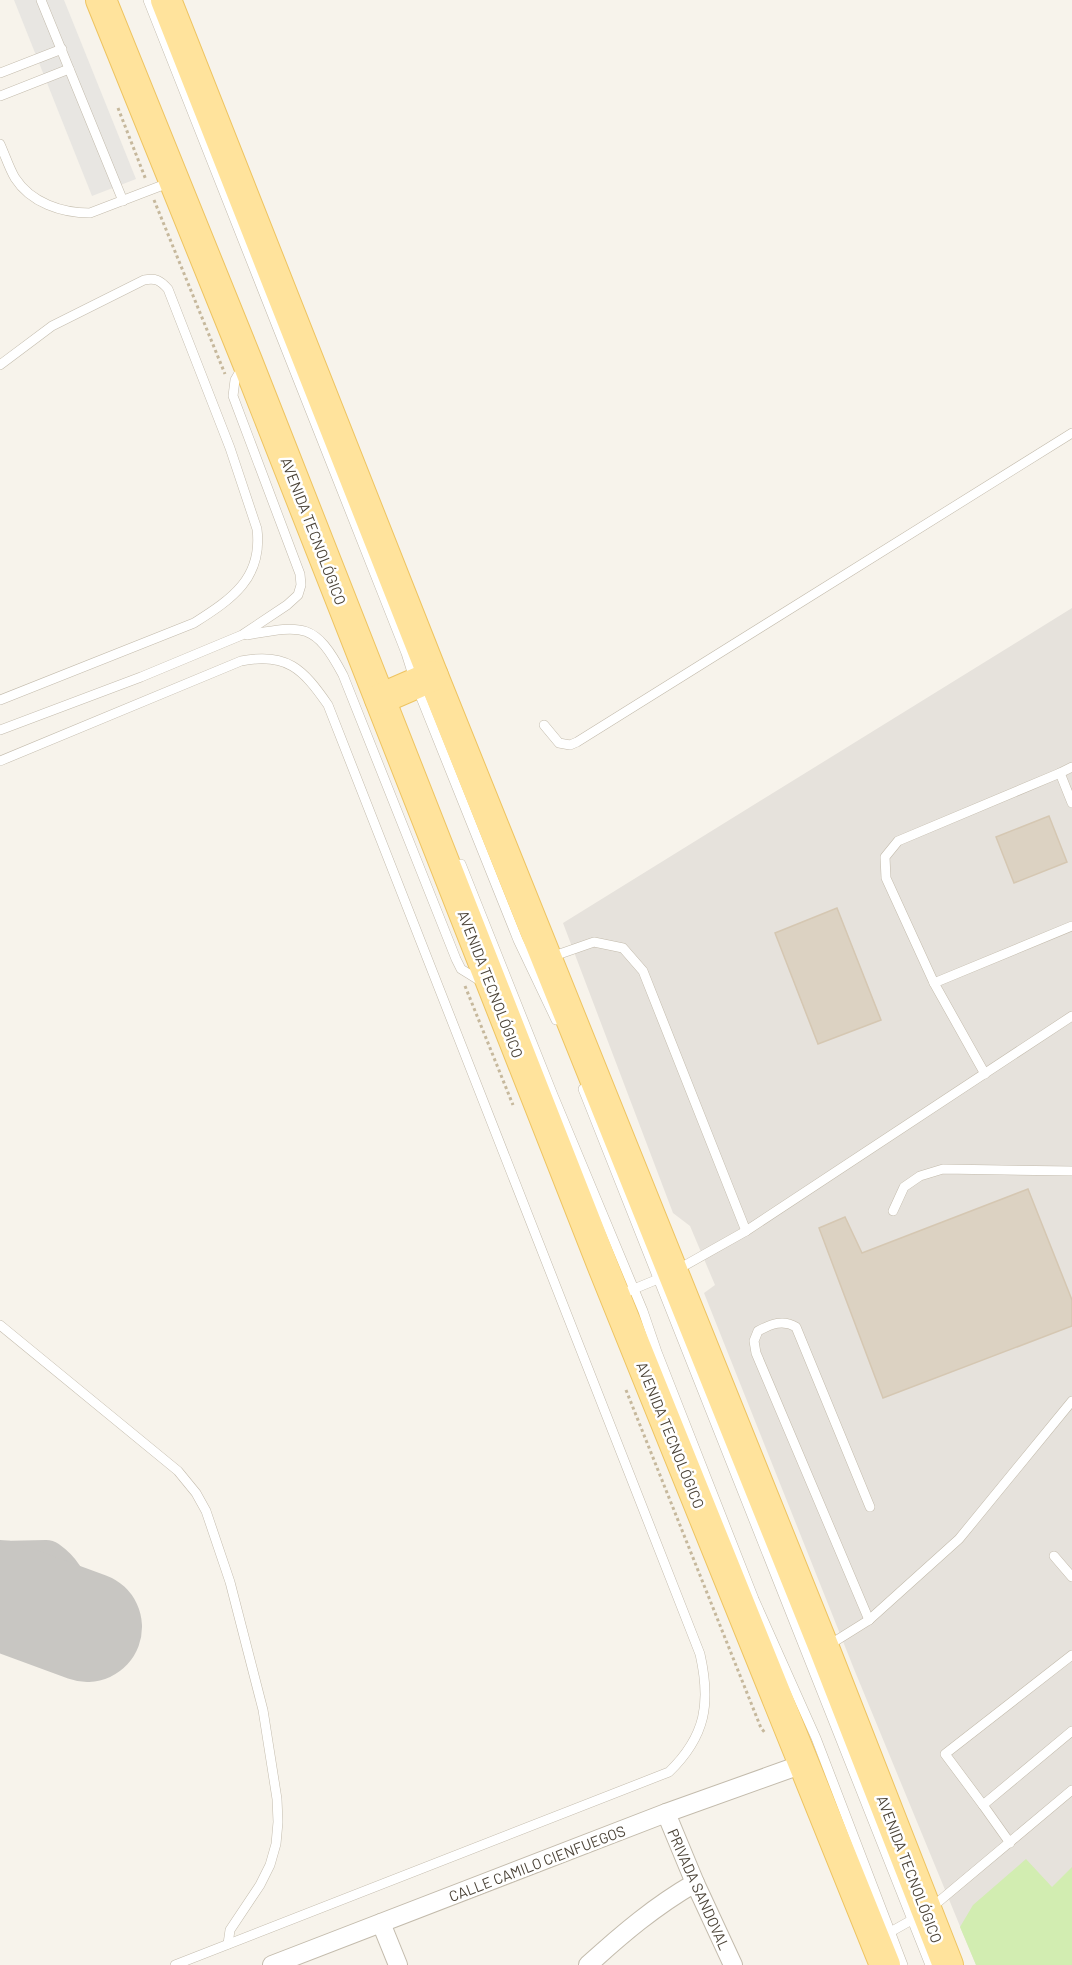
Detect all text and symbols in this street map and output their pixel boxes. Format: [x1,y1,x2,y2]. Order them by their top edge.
street label: AVENIDA TECNOLÓGICO [278,455,350,607]
street label: AVENIDA TECNOLÓGICO [455,908,527,1060]
street label: AVENIDA TECNOLÓGICO [633,1359,709,1511]
street label: AVENIDA TECNOLÓGICO [874,1793,946,1945]
street label: CALLE CAMILO CIENFUEGOS [446,1821,628,1905]
street label: PRIVADA SANDOVAL [664,1826,734,1952]

